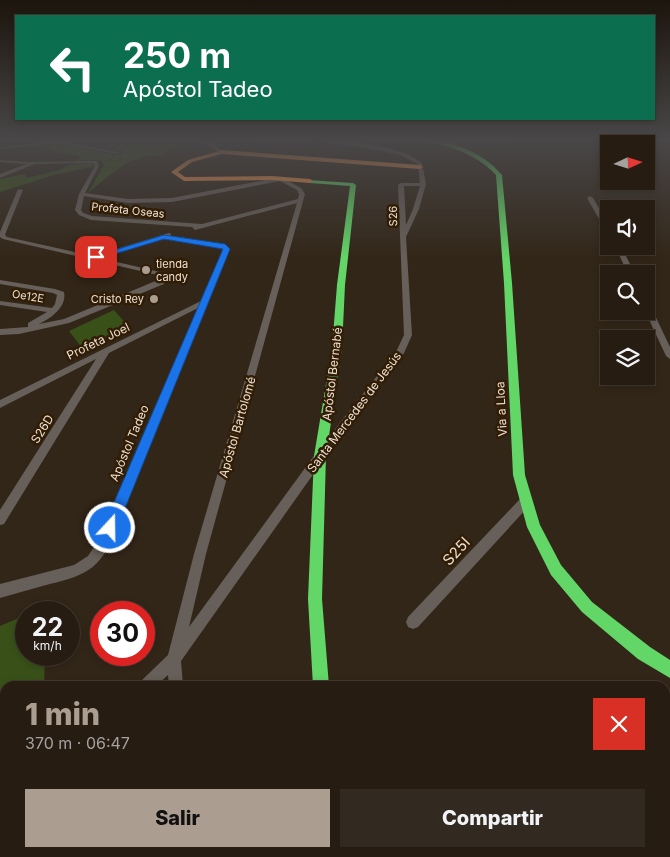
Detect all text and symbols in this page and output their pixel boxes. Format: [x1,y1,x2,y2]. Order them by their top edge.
text: 250 m [123,34,231,76]
icon: left [40,35,105,100]
text: Apóstol Tadeo [123,76,273,102]
north arrow [600,135,655,190]
map controls [600,135,655,385]
street label: Profeta Oseas [91,199,165,221]
button: sound [600,200,655,255]
street label: S26 [386,205,400,227]
pin [75,236,117,278]
icon: arrive [82,243,110,271]
place label: tienda candy [156,257,188,284]
marker: tienda candy [140,264,152,276]
button: search [600,265,655,320]
street label: Oe12E [11,287,45,305]
place label: Cristo Rey [91,292,144,306]
marker: Cristo Rey [148,293,160,305]
street label: Profeta Joel [64,319,132,363]
street label: Apóstol Bernabé [319,326,345,422]
button: layers [600,330,655,385]
street label: Santa Mercedes de Jesús [304,349,404,475]
street label: Apóstol Bartolomé [215,375,259,479]
street label: Via a Lloa [492,381,510,437]
street label: Apóstol Tadeo [106,403,152,483]
street label: S26D [27,412,57,446]
position arrow [83,501,135,553]
street label: S25I [438,533,474,569]
speed limit sign: 30 [90,601,155,666]
text: 22 [32,612,63,642]
text: km/h [33,638,62,653]
text: 1 min [25,696,100,732]
button: close [593,698,645,750]
text: 370 m · 06:47 [25,733,130,753]
button: Salir [25,789,330,847]
button: Compartir [340,789,645,847]

